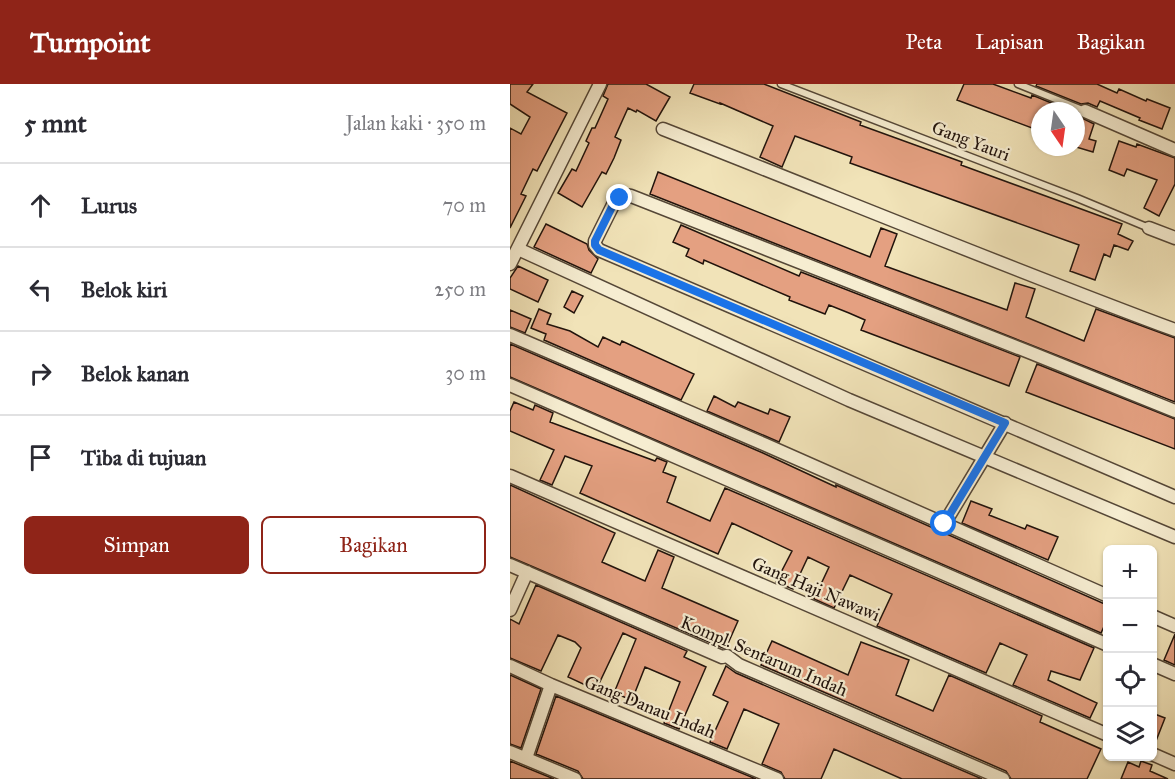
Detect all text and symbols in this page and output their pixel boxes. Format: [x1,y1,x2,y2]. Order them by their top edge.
text: Turnpoint [30,25,150,60]
text: Peta [906,29,942,55]
text: Lapisan [975,29,1044,55]
text: Bagikan [1077,29,1145,55]
north arrow [1031,102,1085,156]
text: 5 mnt [24,107,87,139]
text: Jalan kaki · 350 m [345,111,486,135]
street label: Gang Yauri [928,116,1013,167]
route end [606,184,632,210]
icon: ahead [24,189,57,222]
text: Lurus [81,192,137,219]
text: 70 m [443,193,486,217]
icon: left [24,273,57,306]
text: Belok kiri [81,276,167,303]
text: 250 m [434,277,486,301]
icon: right [24,357,57,390]
text: Belok kanan [81,360,189,387]
text: 30 m [445,361,486,385]
icon: arrive [24,441,57,474]
text: Tiba di tujuan [81,444,206,471]
route start [930,510,956,536]
button: Simpan [24,516,249,574]
button: Bagikan [261,516,486,574]
map controls [1103,545,1157,761]
button: + [1103,545,1157,599]
street label: Gang Haji Nawawi [748,552,884,627]
button: − [1103,599,1157,653]
street label: Kompl. Sentarum Indah [677,611,851,701]
button: locate [1103,653,1157,707]
street label: Gang Danau Indah [581,671,719,744]
button: layers [1103,707,1157,761]

